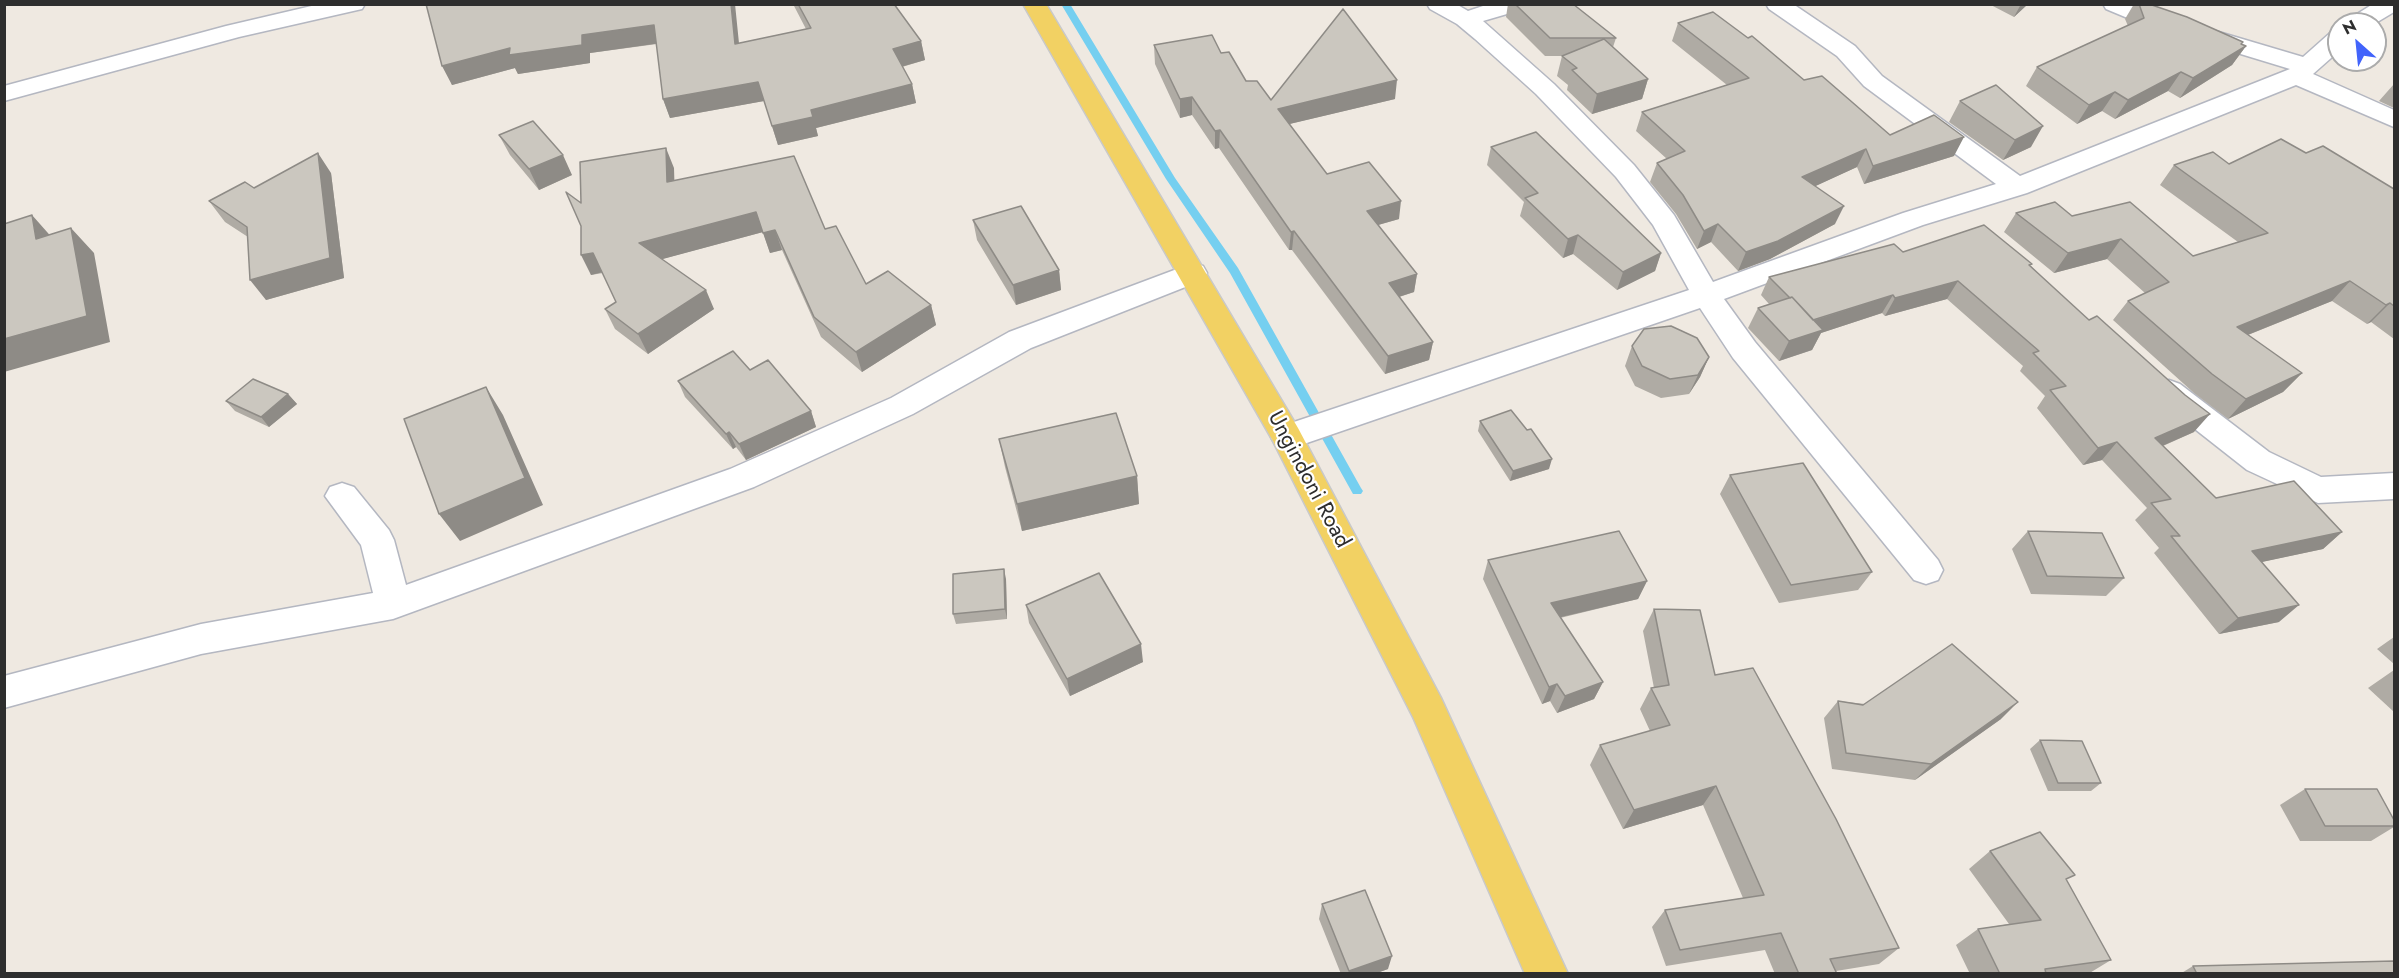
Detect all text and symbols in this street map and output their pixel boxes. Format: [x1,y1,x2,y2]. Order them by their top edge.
north arrow [2327,12,2387,72]
text: N [2339,14,2360,40]
street label: Ungindoni Road [1261,407,1355,553]

